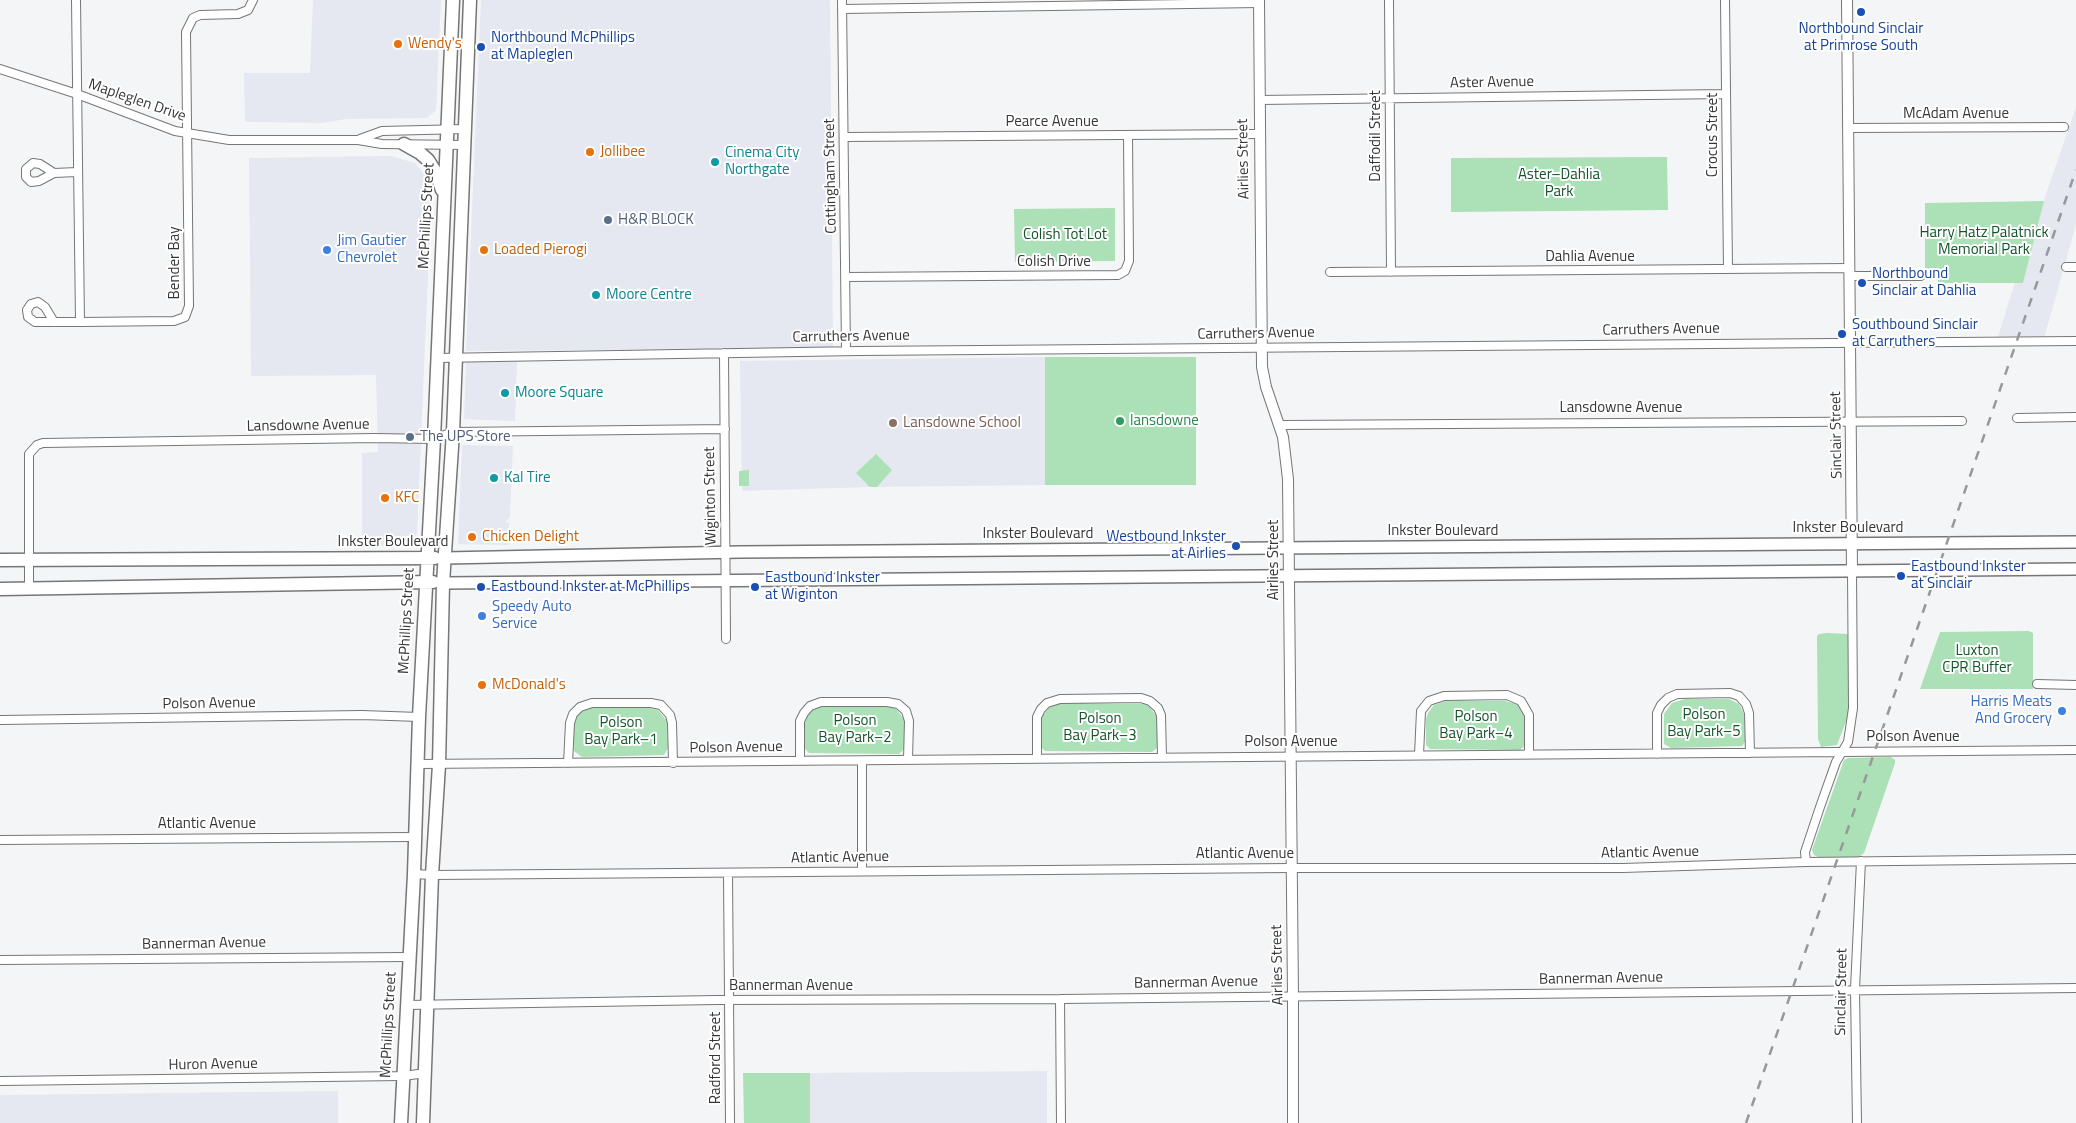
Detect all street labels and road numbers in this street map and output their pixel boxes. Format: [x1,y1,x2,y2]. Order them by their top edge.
street label: Aster Avenue [1450,73,1534,93]
street label: Mapleglen Drive [86,76,188,126]
street label: Daffodil Street [1367,90,1385,182]
street label: Crocus Street [1704,93,1722,177]
street label: McAdam Avenue [1903,105,2009,123]
street label: Pearce Avenue [1005,113,1099,131]
street label: Cottingham Street [821,118,841,234]
street label: Airlies Street [1234,119,1254,199]
street label: McPhillips Street [415,162,439,270]
street label: Bender Bay [166,227,184,299]
street label: Dahlia Avenue [1545,248,1635,266]
street label: Colish Drive [1017,253,1091,271]
street label: Carruthers Avenue [1602,320,1720,340]
street label: Carruthers Avenue [1197,324,1315,344]
street label: Carruthers Avenue [792,327,910,347]
street label: Sinclair Street [1827,391,1847,479]
street label: Lansdowne Avenue [1560,399,1682,417]
street label: Lansdowne Avenue [246,416,370,436]
street label: Wiginton Street [701,446,721,546]
street label: Inkster Boulevard [1793,519,1903,537]
street label: Airlies Street [1265,520,1283,600]
street label: Inkster Boulevard [1388,522,1498,540]
street label: Inkster Boulevard [983,525,1093,543]
street label: Inkster Boulevard [338,533,448,551]
street label: McPhillips Street [395,567,419,675]
street label: Polson Avenue [162,694,256,714]
street label: Polson Avenue [1866,728,1960,746]
street label: Polson Avenue [1244,733,1338,751]
street label: Polson Avenue [689,738,783,758]
street label: Atlantic Avenue [158,815,256,833]
street label: Atlantic Avenue [1601,843,1699,863]
street label: Atlantic Avenue [1196,845,1294,863]
street label: Atlantic Avenue [791,848,889,868]
street label: Airlies Street [1268,925,1288,1005]
street label: Bannerman Avenue [142,934,266,954]
street label: Sinclair Street [1832,948,1852,1036]
street label: Bannerman Avenue [1539,969,1663,989]
street label: McPhillips Street [377,971,401,1079]
street label: Bannerman Avenue [1134,973,1258,993]
street label: Bannerman Avenue [729,977,853,995]
street label: Radford Street [707,1012,725,1104]
street label: Huron Avenue [168,1055,258,1075]

